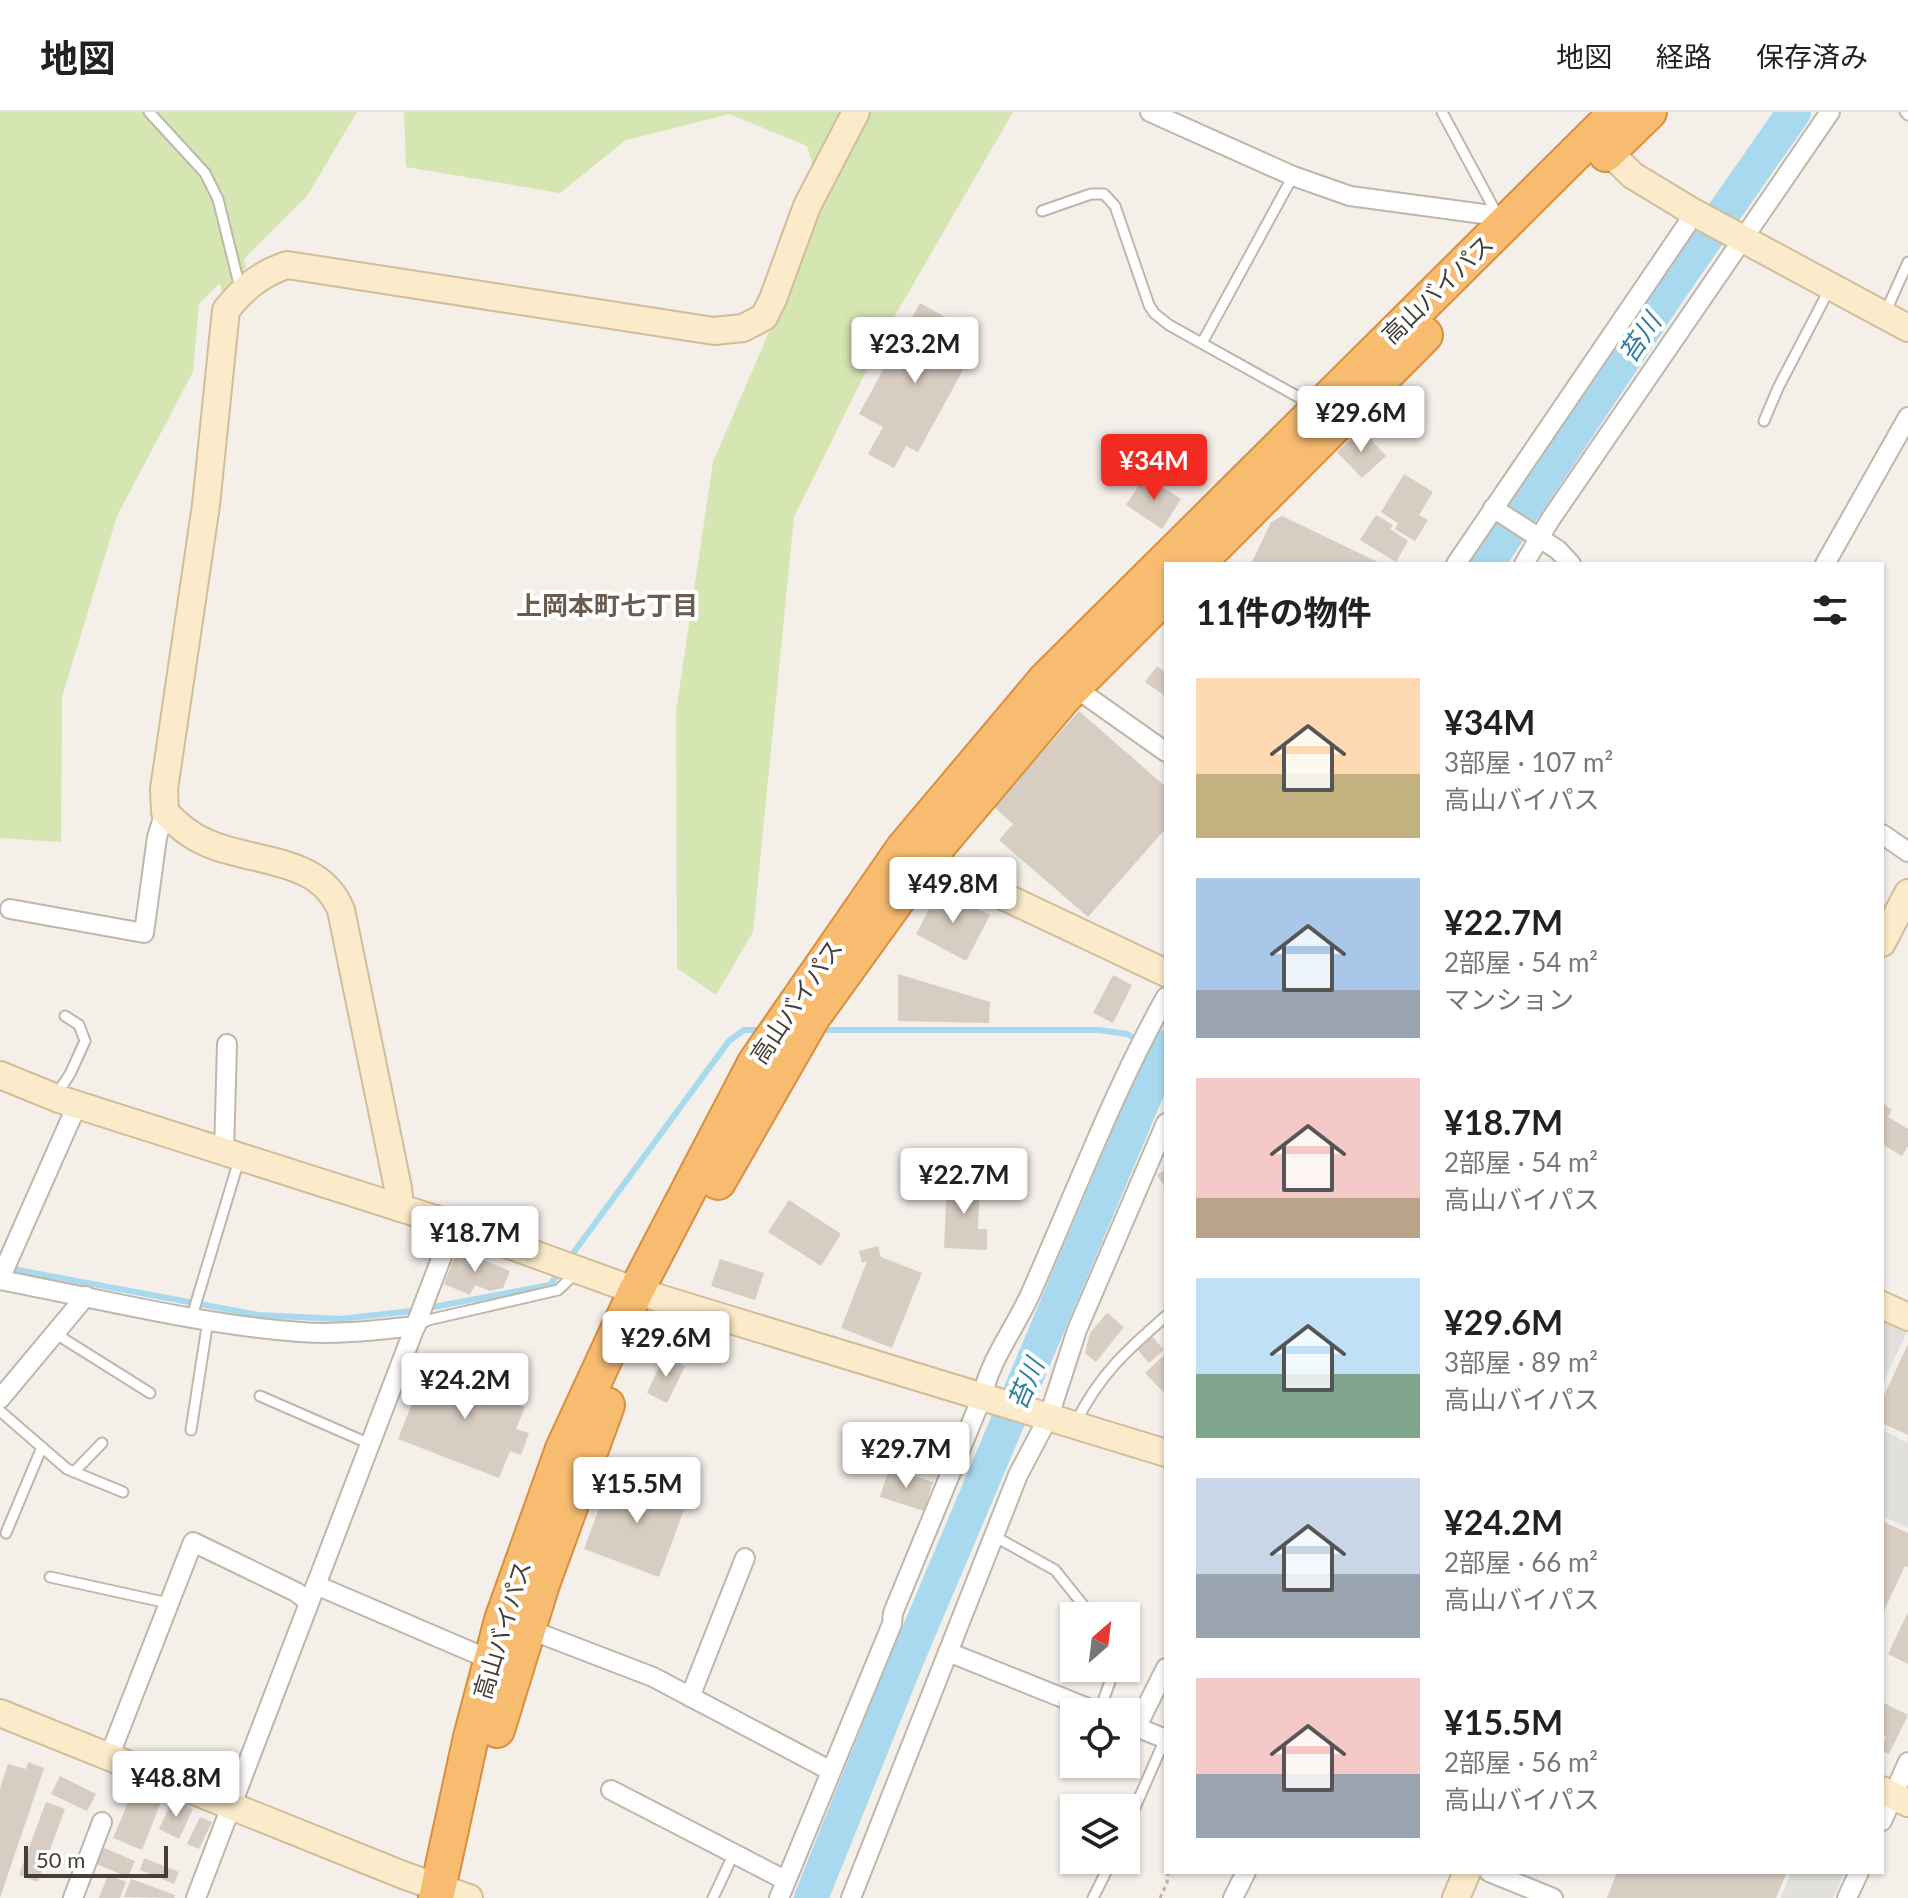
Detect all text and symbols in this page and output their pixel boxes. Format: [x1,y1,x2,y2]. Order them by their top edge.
text: 地図 [40,34,116,80]
text: 地図 [1556,39,1612,73]
text: 経路 [1656,39,1712,73]
text: 保存済み [1756,39,1868,73]
street label: 高山バイパス [1375,229,1499,349]
water label: 苔川 [1611,304,1669,368]
pin: ¥23.2M [850,317,980,385]
text: ¥23.2M [869,327,961,359]
pin: ¥29.6M [1296,386,1426,454]
text: ¥29.6M [1315,396,1407,428]
pin: ¥34M [1107,434,1201,502]
text: ¥34M [1119,444,1189,476]
icon: filters [1808,588,1852,632]
district label: 上岡本町七丁目 [516,589,698,621]
text: 11件の物件 [1196,591,1371,632]
text: ¥34M [1444,701,1535,742]
icon: home [1260,710,1356,806]
text: 3部屋 · 107 m² [1444,746,1613,778]
text: 高山バイパス [1444,783,1599,815]
pin: ¥49.8M [888,857,1018,925]
text: ¥49.8M [907,867,999,899]
text: ¥22.7M [1444,901,1563,942]
icon: home [1260,910,1356,1006]
street label: 高山バイパス [744,934,848,1069]
text: 2部屋 · 54 m² [1444,946,1598,978]
text: マンション [1444,983,1574,1015]
text: ¥18.7M [1444,1101,1563,1142]
icon: home [1260,1110,1356,1206]
text: 2部屋 · 54 m² [1444,1146,1598,1178]
pin: ¥22.7M [899,1148,1029,1216]
text: ¥22.7M [918,1158,1010,1190]
text: 高山バイパス [1444,1183,1599,1215]
pin: ¥18.7M [410,1206,540,1274]
text: ¥18.7M [429,1216,521,1248]
text: ¥29.6M [1444,1301,1563,1342]
icon: home [1260,1310,1356,1406]
pin: ¥29.6M [601,1311,731,1379]
text: ¥29.6M [620,1321,712,1353]
text: 3部屋 · 89 m² [1444,1346,1598,1378]
water label: 苔川 [1000,1351,1051,1414]
pin: ¥24.2M [400,1353,530,1421]
text: ¥24.2M [419,1363,511,1395]
text: 高山バイパス [1444,1383,1599,1415]
pin: ¥29.7M [841,1422,971,1490]
text: ¥29.7M [860,1432,952,1464]
pin: ¥15.5M [572,1457,702,1525]
text: ¥15.5M [591,1467,683,1499]
text: ¥24.2M [1444,1501,1563,1542]
icon: home [1260,1510,1356,1606]
text: 2部屋 · 66 m² [1444,1546,1598,1578]
street label: 高山バイパス [467,1557,536,1702]
text: 高山バイパス [1444,1583,1599,1615]
north arrow [1060,1602,1140,1682]
map controls [1060,1602,1140,1874]
button: locate [1060,1698,1140,1778]
text: ¥15.5M [1444,1701,1563,1742]
icon: home [1260,1710,1356,1806]
text: 2部屋 · 56 m² [1444,1746,1598,1778]
pin: ¥48.8M [111,1751,241,1819]
text: ¥48.8M [130,1761,222,1793]
text: 高山バイパス [1444,1783,1599,1815]
button: layers [1060,1794,1140,1874]
scale bar [24,1842,168,1878]
text: 50 m [36,1846,85,1873]

